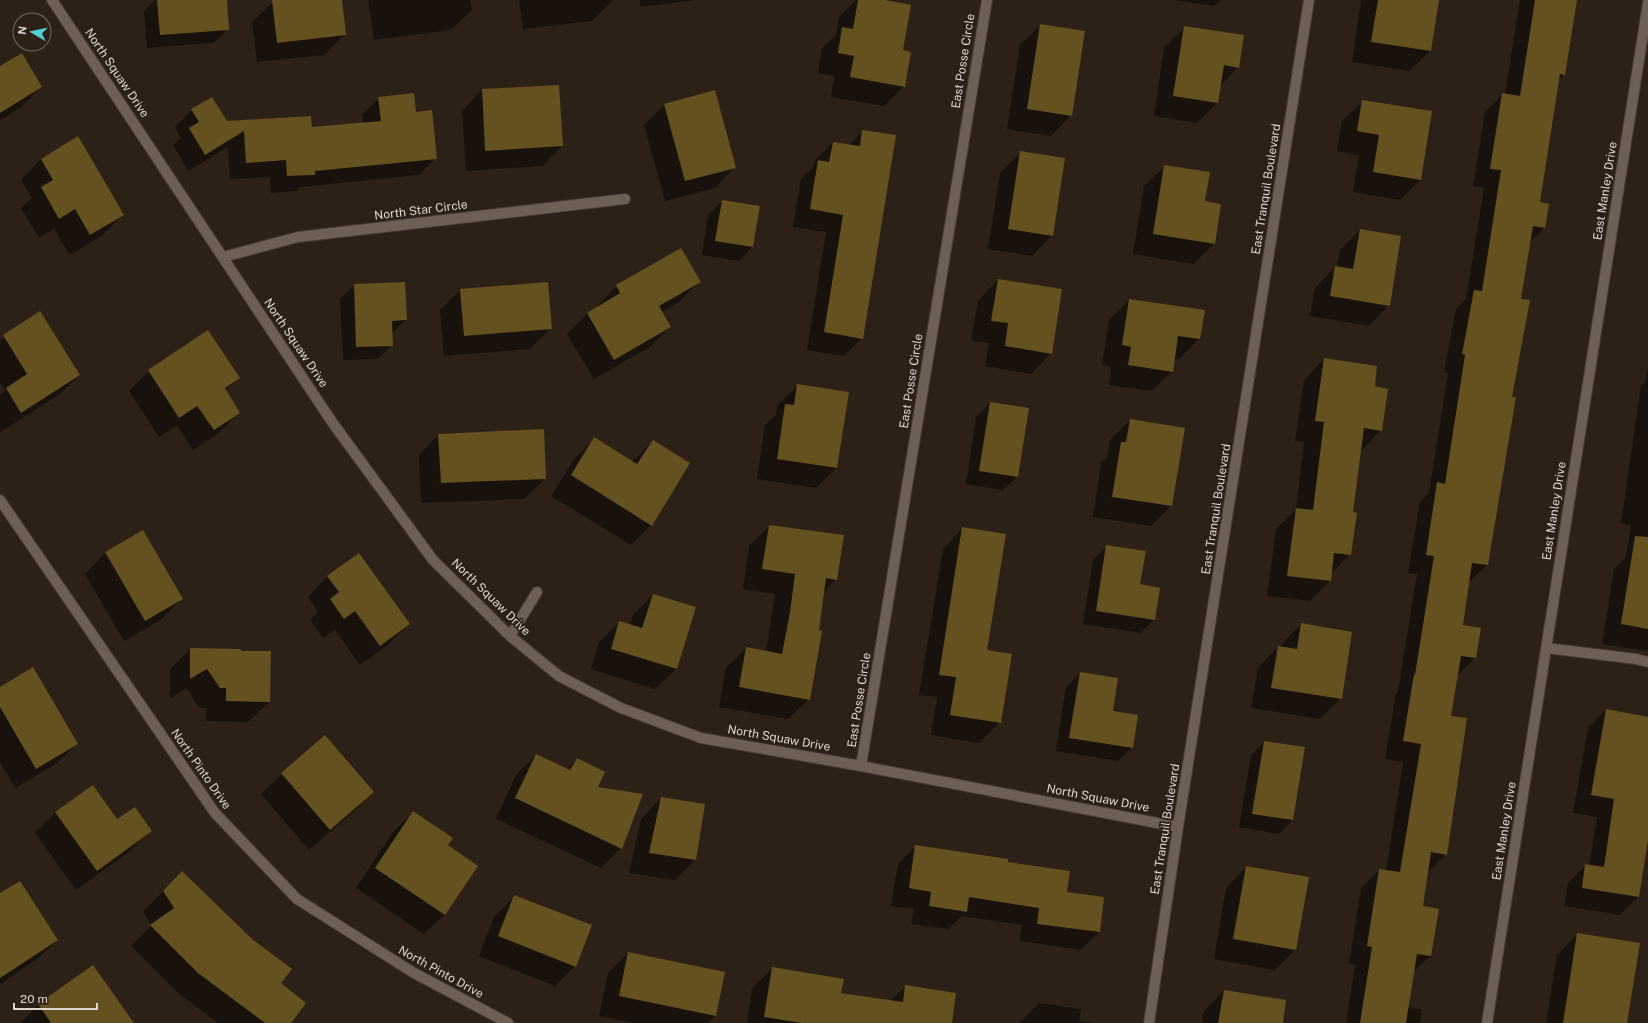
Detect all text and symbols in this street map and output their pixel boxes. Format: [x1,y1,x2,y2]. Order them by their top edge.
north arrow [12,12,52,52]
street label: East Posse Circle [949,12,977,109]
text: N [16,25,29,36]
street label: North Squaw Drive [82,26,152,120]
street label: East Tranquil Boulevard [1249,123,1283,255]
street label: East Manley Drive [1590,140,1620,241]
street label: North Star Circle [374,197,469,223]
street label: North Squaw Drive [261,296,331,390]
street label: East Posse Circle [897,332,925,429]
street label: East Tranquil Boulevard [1199,443,1233,575]
street label: East Manley Drive [1539,460,1569,561]
street label: North Squaw Drive [449,556,534,638]
street label: East Posse Circle [845,651,873,748]
street label: North Squaw Drive [726,722,832,754]
street label: North Pinto Drive [168,726,234,812]
street label: East Tranquil Boulevard [1148,763,1182,895]
street label: East Manley Drive [1489,780,1519,881]
street label: North Squaw Drive [1045,781,1151,815]
street label: North Pinto Drive [396,943,486,1001]
scale bar [14,985,97,1011]
text: 20 m [20,992,48,1006]

